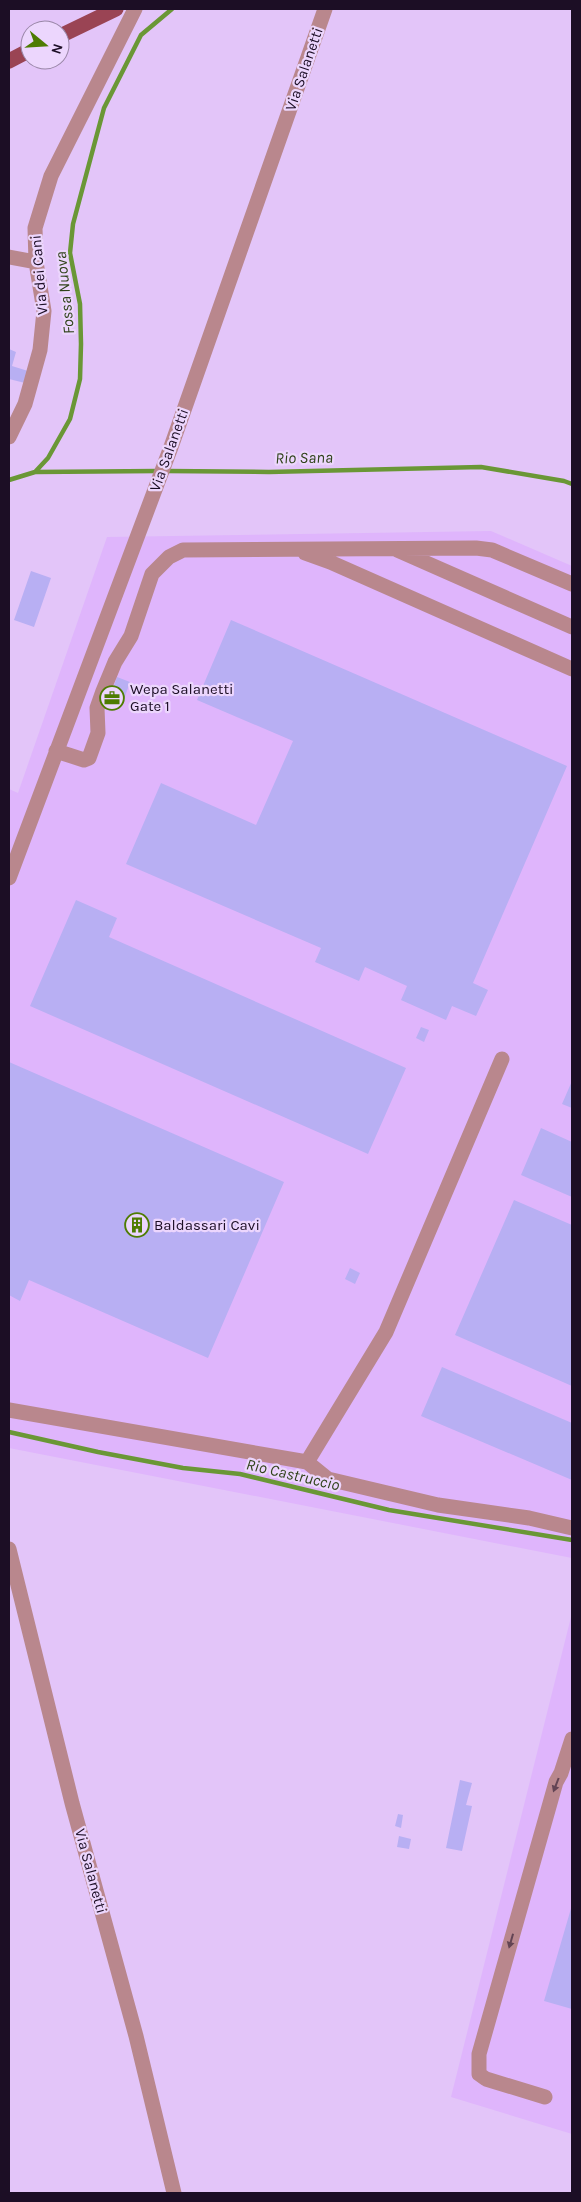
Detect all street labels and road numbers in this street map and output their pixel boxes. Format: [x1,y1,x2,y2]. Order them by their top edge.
street label: Via Salanetti [281,25,327,113]
street label: Via dei Cani [27,234,51,316]
street label: Via Salanetti [146,406,192,494]
street label: Via Salanetti [71,1827,111,1915]

